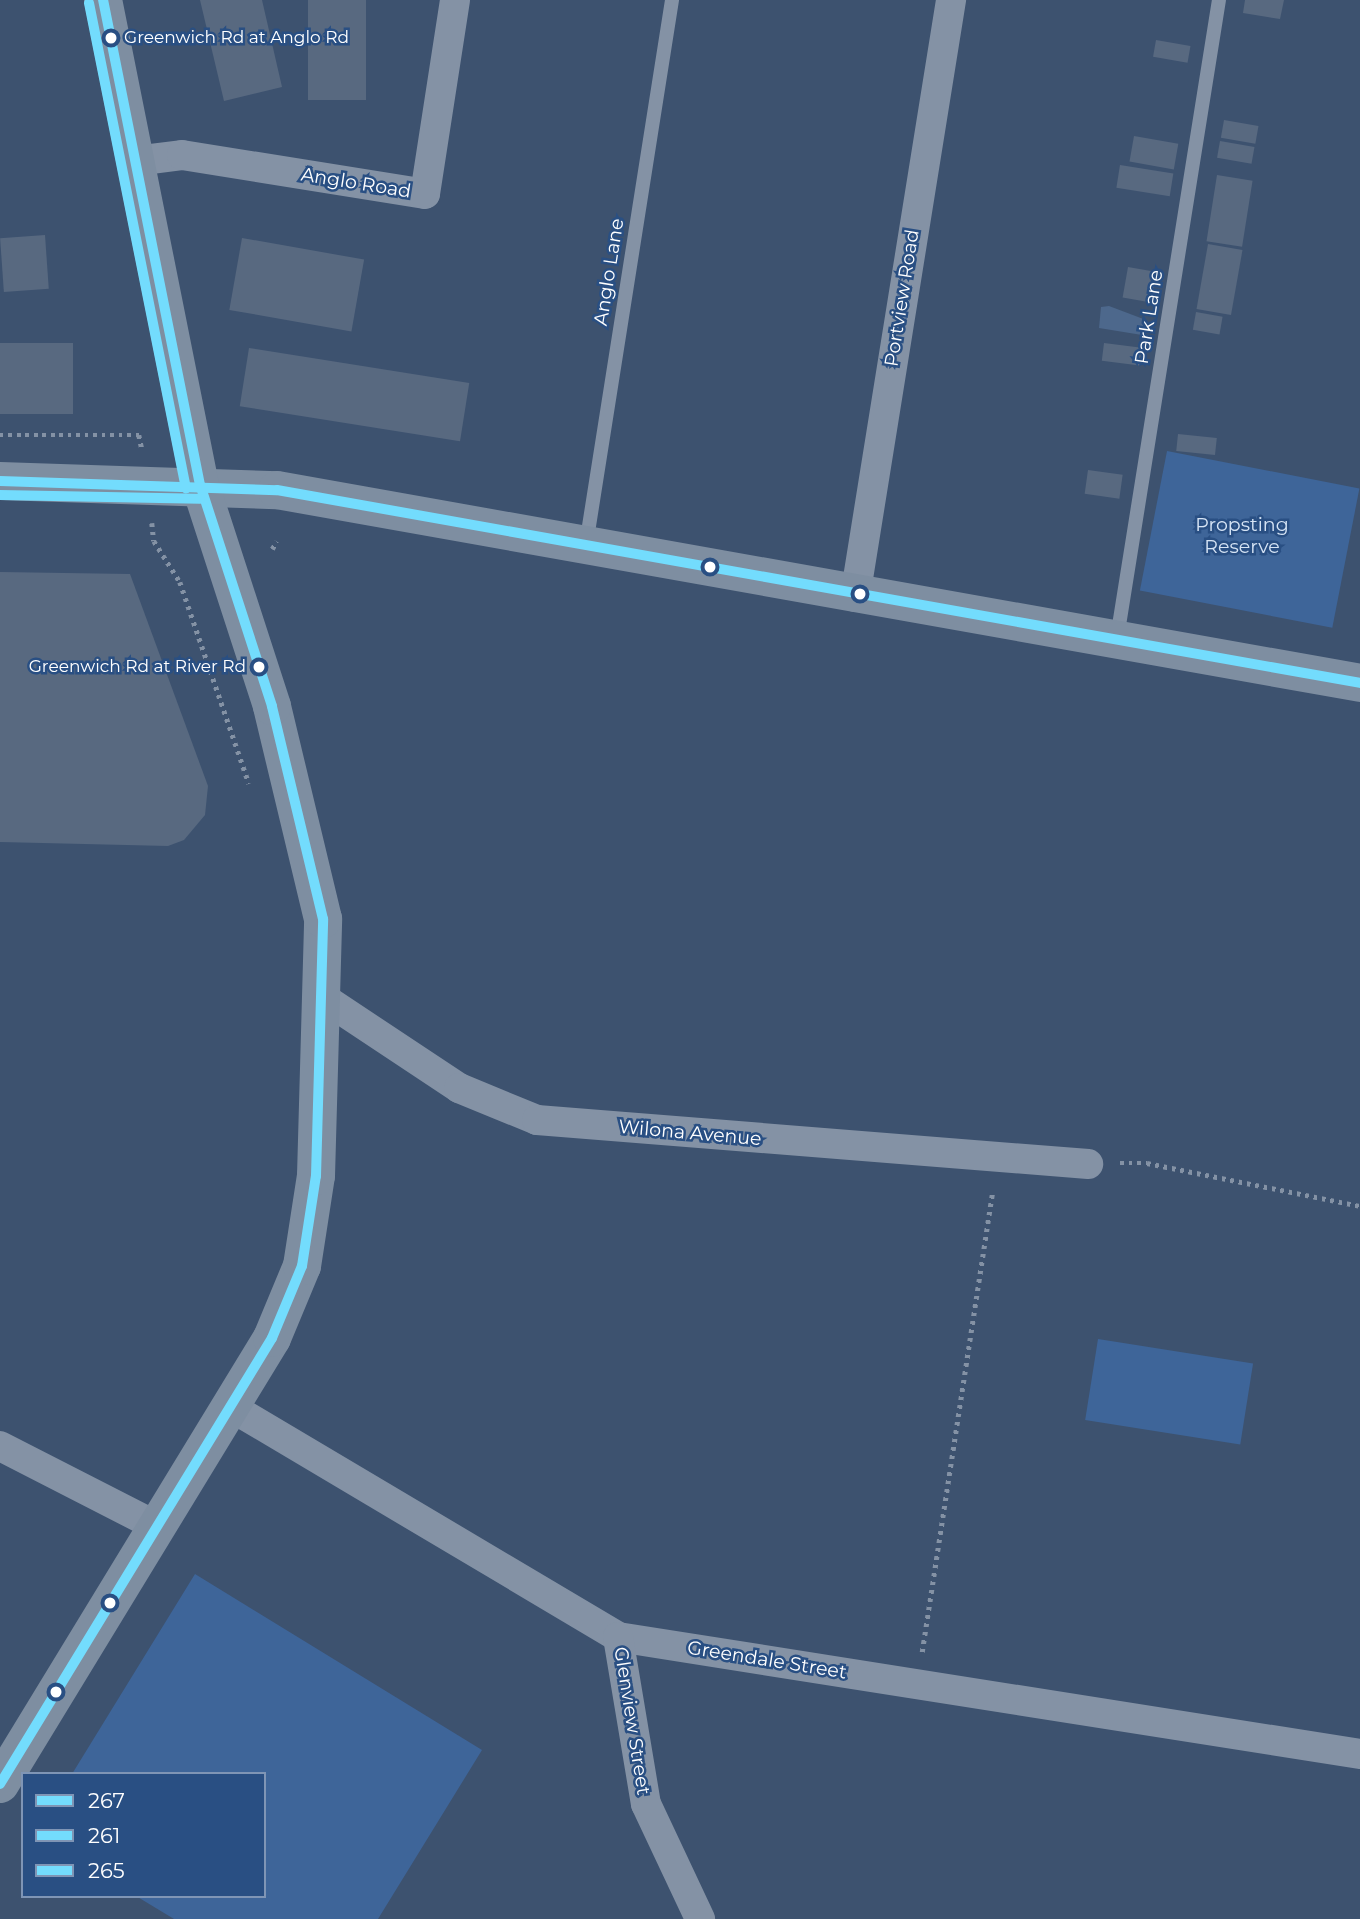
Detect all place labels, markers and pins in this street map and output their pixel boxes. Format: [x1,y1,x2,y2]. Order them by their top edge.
place label: Greenwich Rd at Anglo Rd [124,28,349,48]
marker: Greenwich Rd at Anglo Rd [104,31,118,45]
unlabelled marker [703,560,717,574]
unlabelled marker [853,587,867,601]
place label: Greenwich Rd at River Rd [29,657,246,677]
marker: Greenwich Rd at River Rd [252,660,266,674]
unlabelled marker [103,1596,117,1610]
unlabelled marker [49,1685,63,1699]

